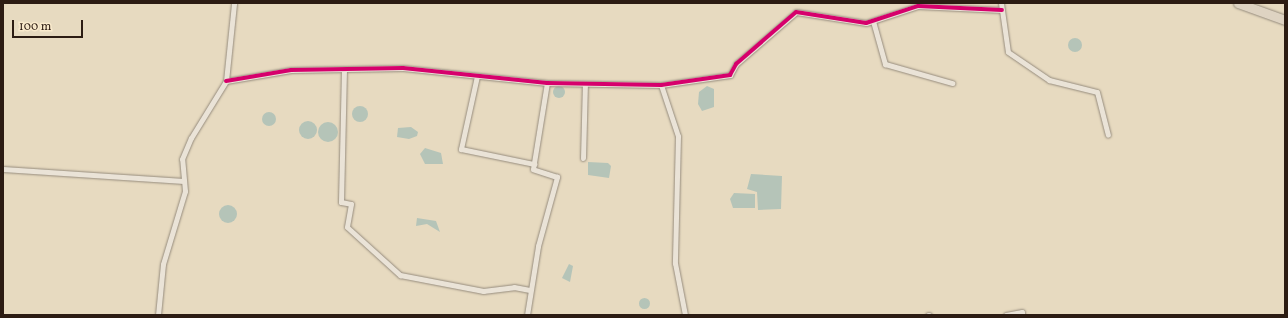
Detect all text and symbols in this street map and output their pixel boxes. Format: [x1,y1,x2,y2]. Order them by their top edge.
scale bar [14,12,85,38]
text: 100 m [19,19,51,35]

